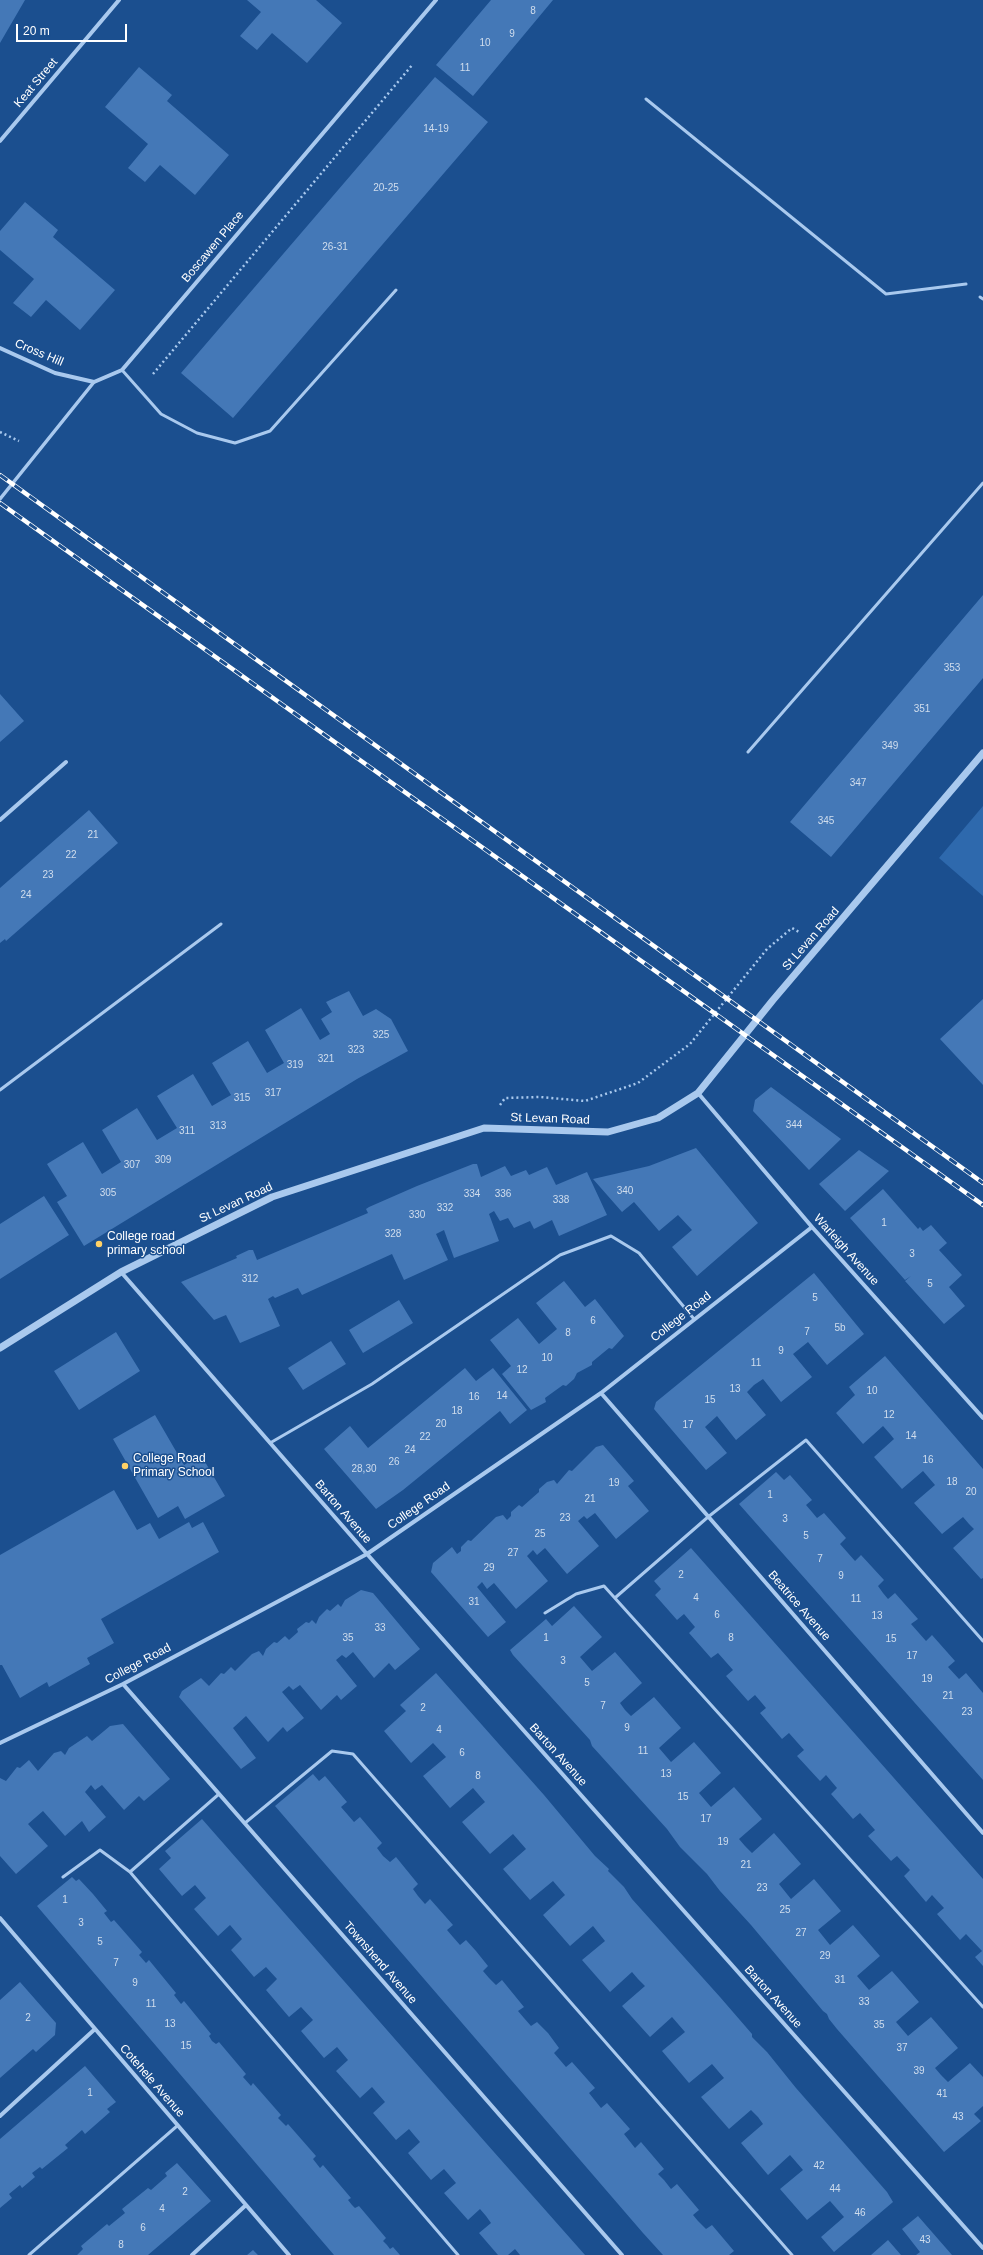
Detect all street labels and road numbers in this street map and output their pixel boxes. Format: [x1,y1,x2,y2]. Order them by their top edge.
street label: Keat Street [11,55,61,111]
street label: Boscawen Place [179,208,247,286]
street label: Cross Hill [13,336,65,370]
street label: St Levan Road [780,904,842,974]
street label: St Levan Road [510,1110,590,1128]
street label: St Levan Road [197,1180,275,1226]
street label: Warleigh Avenue [810,1211,882,1289]
street label: College Road [648,1289,714,1345]
street label: Barton Avenue [312,1477,374,1547]
street label: College Road [385,1479,453,1533]
street label: Beatrice Avenue [765,1568,833,1644]
street label: College Road [103,1641,173,1687]
street label: Barton Avenue [526,1721,590,1789]
street label: Townshend Avenue [340,1919,420,2007]
street label: Barton Avenue [741,1963,805,2031]
street label: Cotehele Avenue [116,2042,188,2120]

